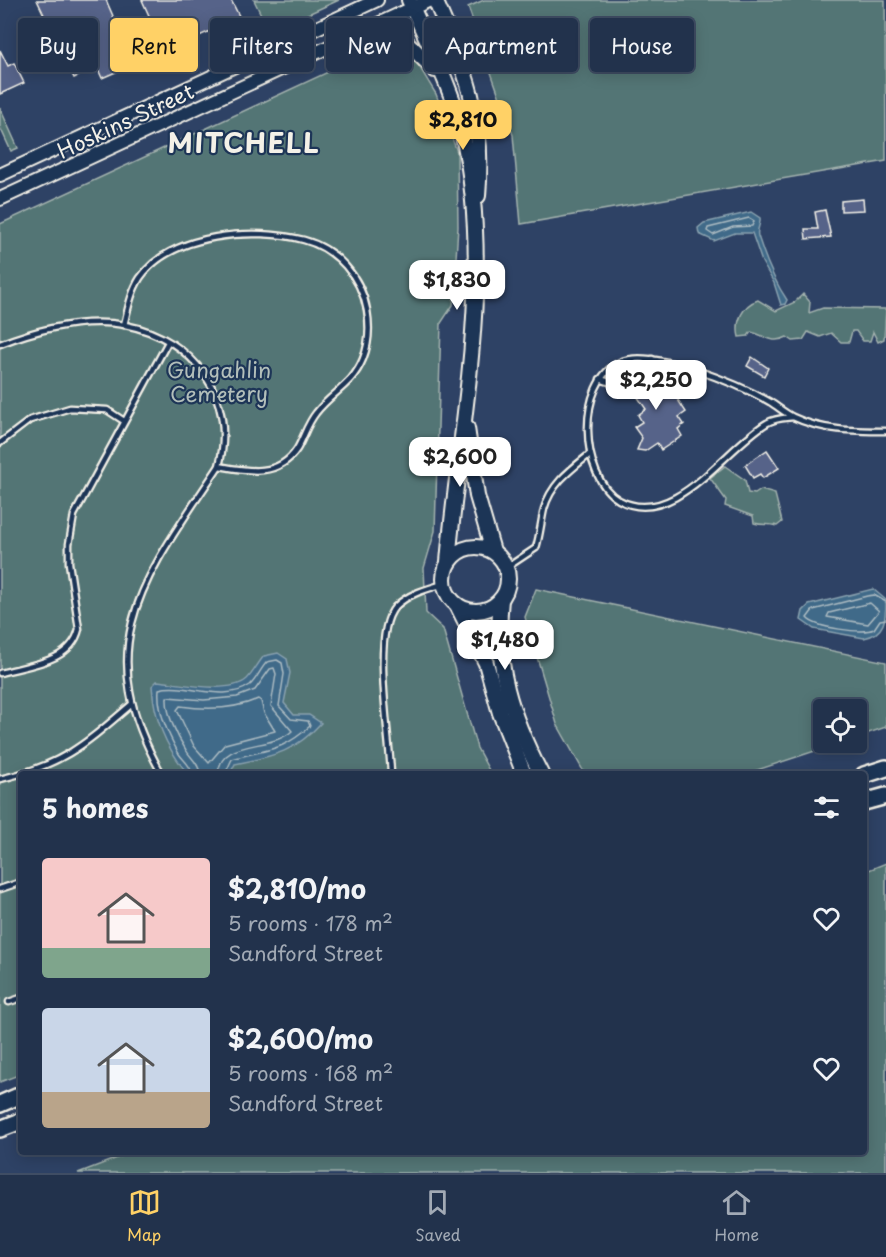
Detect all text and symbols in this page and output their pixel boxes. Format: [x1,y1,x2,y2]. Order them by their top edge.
chip: Buy [18,18,98,72]
chip: Rent [110,18,198,72]
chip: Filters [210,18,314,72]
chip: New [326,18,412,72]
chip: Apartment [424,18,578,72]
chip: House [590,18,694,72]
street label: Hoskins Street [51,74,199,166]
pin: $2,810 [414,100,512,151]
text: $2,810 [429,104,497,134]
district label: MITCHELL [168,121,320,162]
pin: $1,830 [408,260,506,311]
text: $1,830 [423,264,491,294]
park label: Gungahlin Cemetery [167,353,271,409]
pin: $2,250 [607,360,705,411]
text: $2,250 [620,364,692,394]
pin: $2,600 [411,437,509,488]
text: $2,600 [423,441,497,471]
pin: $1,480 [456,620,554,671]
text: $1,480 [471,624,539,654]
map controls [813,699,867,753]
button: locate [813,699,867,753]
text: 5 homes [42,788,148,827]
icon: filters [810,791,843,824]
text: $2,810/mo [228,869,366,908]
icon: home [90,882,162,954]
icon: heart [810,902,843,935]
text: 5 rooms · 178 m² [228,908,393,938]
text: Sandford Street [228,938,383,968]
text: $2,600/mo [228,1019,373,1058]
icon: home [90,1032,162,1104]
icon: heart [810,1052,843,1085]
text: 5 rooms · 168 m² [228,1058,393,1088]
text: Sandford Street [228,1088,383,1118]
tab: Map [127,1186,161,1246]
tab: Saved [415,1186,461,1246]
tab: Home [715,1186,759,1246]

